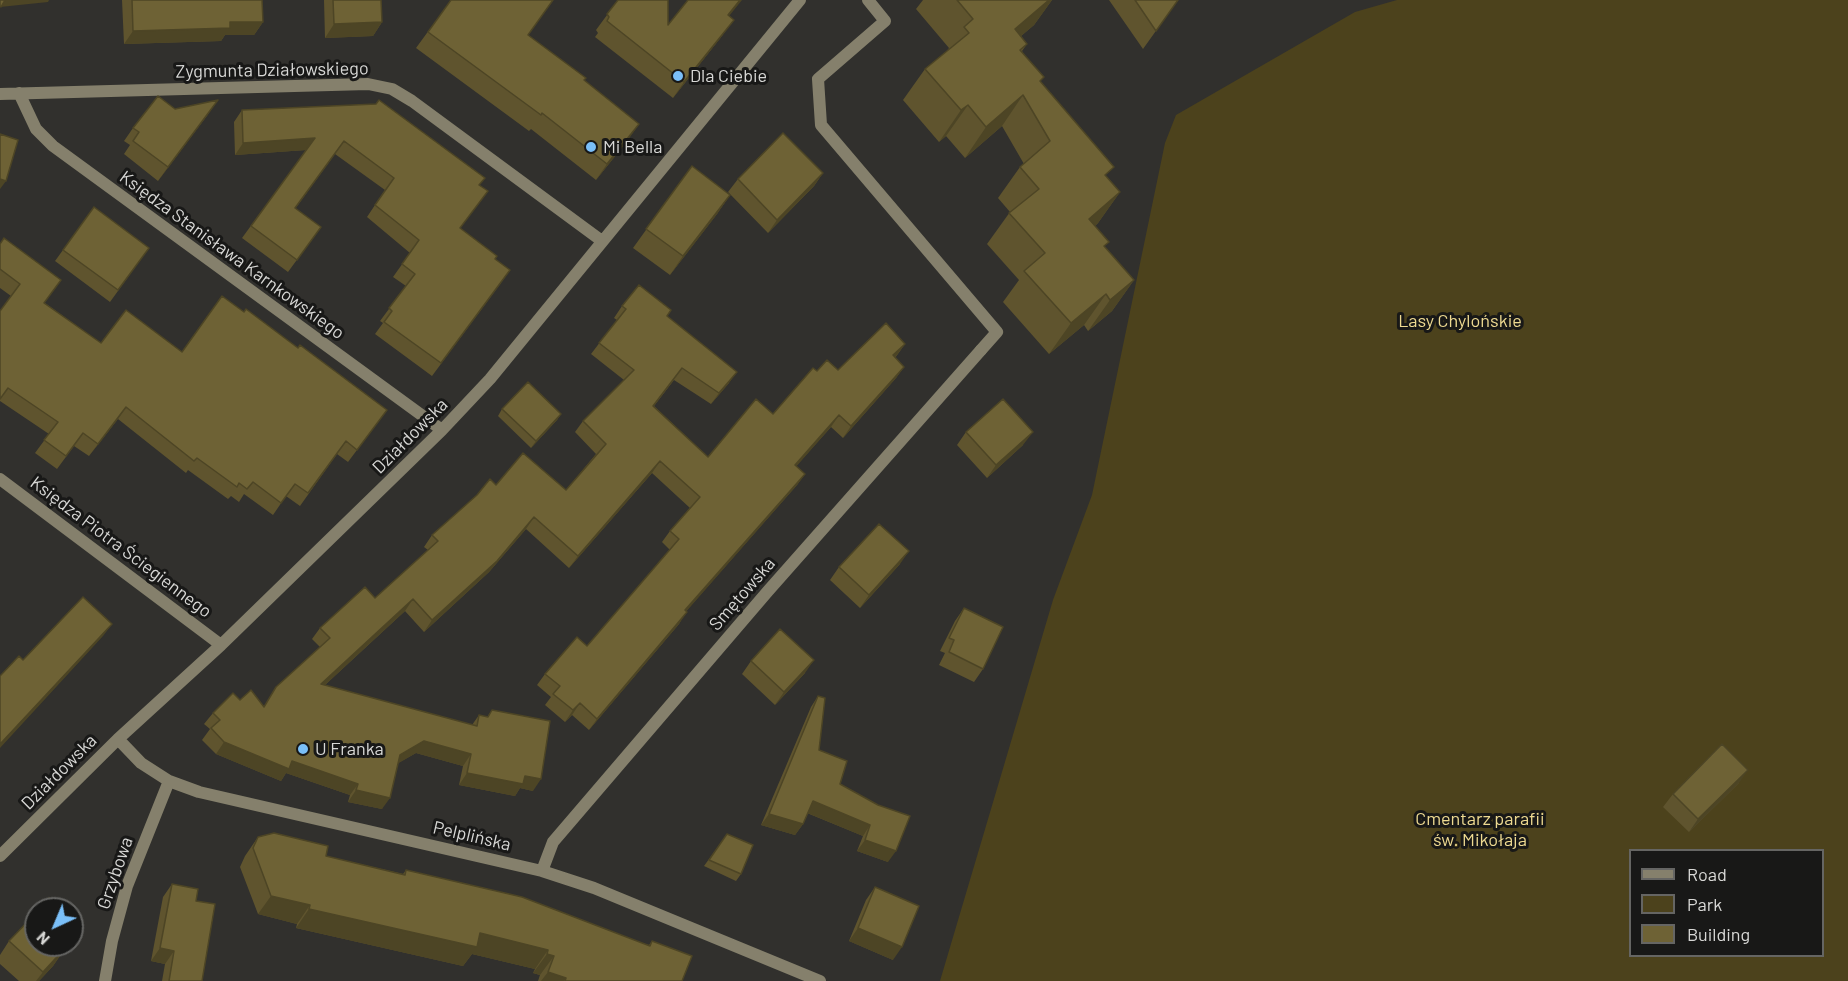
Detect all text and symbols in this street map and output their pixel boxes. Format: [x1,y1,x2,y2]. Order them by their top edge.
street label: Zygmunta Działowskiego [175,58,369,82]
place label: Dla Ciebie [690,65,767,87]
marker: Dla Ciebie [671,69,685,83]
place label: Mi Bella [603,136,662,158]
marker: Mi Bella [584,140,598,154]
street label: Księdza Stanisława Karnkowskiego [115,166,349,344]
park label: Lasy Chylońskie [1398,310,1522,332]
street label: Działdowska [368,394,452,478]
street label: Księdza Piotra Ściegiennego [26,472,216,622]
street label: Smętowska [704,553,780,635]
street label: Działdowska [17,730,101,814]
place label: U Franka [315,738,384,760]
marker: U Franka [296,742,310,756]
park label: Cmentarz parafii św. Mikołaja [1415,808,1545,850]
street label: Pelplińska [431,817,513,855]
street label: Grzybowa [93,834,137,912]
legend [1629,849,1824,957]
text: Road [1687,863,1727,885]
text: Park [1687,893,1722,915]
north arrow [24,897,84,957]
text: Building [1687,923,1750,945]
text: N [32,928,53,949]

